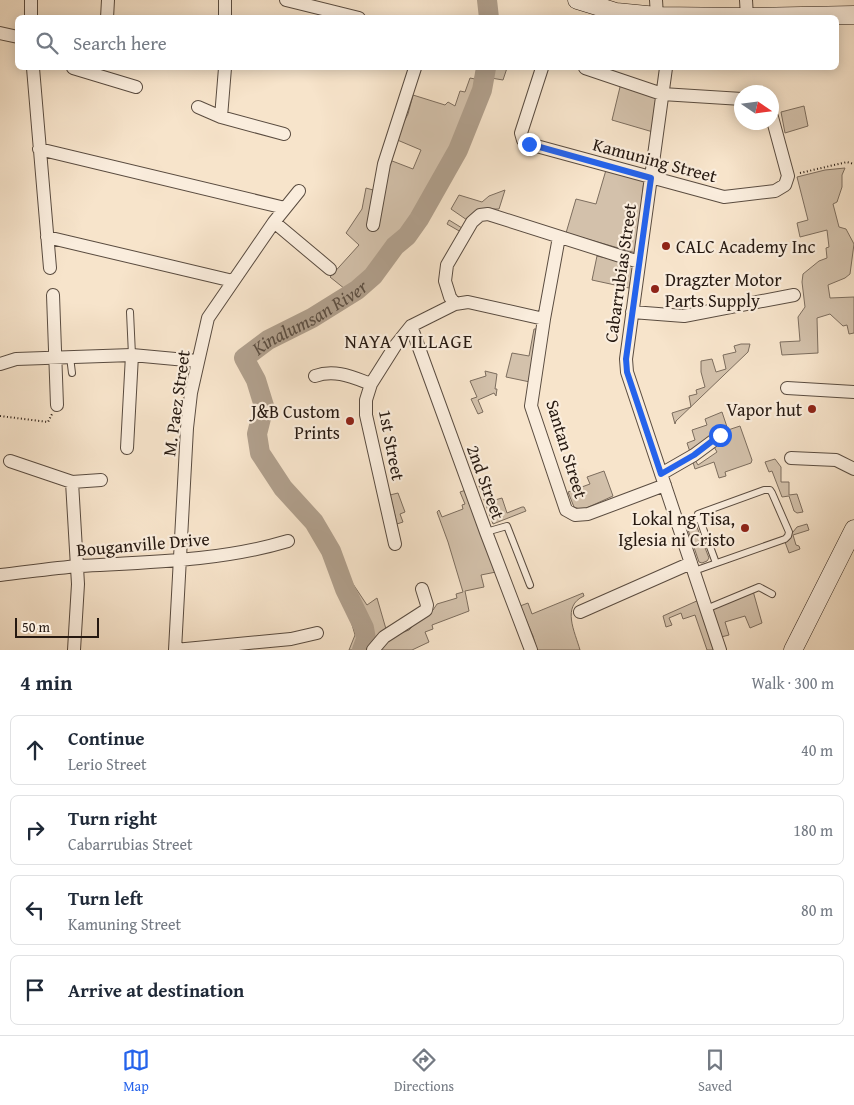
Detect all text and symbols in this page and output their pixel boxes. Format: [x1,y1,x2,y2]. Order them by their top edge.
search box [15,15,839,70]
icon: search [33,29,61,57]
text: Search here [73,29,167,57]
north arrow [734,85,779,130]
street label: Kamuning Street [590,130,721,190]
route end [518,133,541,156]
street label: Cabarrubias Street [597,201,643,344]
place label: CALC Academy Inc [676,233,815,260]
marker: CALC Academy Inc [660,240,672,252]
place label: Dragzter Motor Parts Supply [665,266,782,314]
water label: Kinalumsan River [245,272,374,362]
marker: Dragzter Motor Parts Supply [649,283,661,295]
district label: NAYA VILLAGE [345,327,473,355]
street label: M. Paez Street [155,347,197,458]
street label: Santan Street [539,396,595,502]
place label: Vapor hut [726,396,803,423]
place label: J&B Custom Prints [249,398,340,446]
marker: Vapor hut [806,403,818,415]
street label: 1st Street [372,407,412,483]
marker: J&B Custom Prints [344,415,356,427]
route start [709,424,732,447]
street label: 2nd Street [460,441,512,524]
place label: Lokal ng Tisa, Iglesia ni Cristo [618,505,735,553]
marker: Lokal ng Tisa, Iglesia ni Cristo [739,522,751,534]
street label: Bouganville Drive [75,525,211,563]
scale bar [15,615,99,638]
text: 50 m [22,617,50,637]
text: 4 min [20,667,72,698]
text: Walk · 300 m [751,671,834,695]
text: Continue [68,724,145,752]
icon: ahead [21,736,49,764]
text: 40 m [801,738,833,762]
text: Lerio Street [68,752,147,776]
text: Turn right [68,804,157,832]
icon: right [21,816,49,844]
text: 180 m [793,818,833,842]
text: Cabarrubias Street [68,832,193,856]
text: Turn left [68,884,143,912]
icon: left [21,896,49,924]
text: 80 m [801,898,833,922]
text: Kamuning Street [68,912,181,936]
icon: arrive [21,976,49,1004]
text: Arrive at destination [68,976,244,1004]
tab: Map [122,1046,150,1096]
tab: Directions [394,1046,454,1096]
tab: Saved [698,1046,732,1096]

